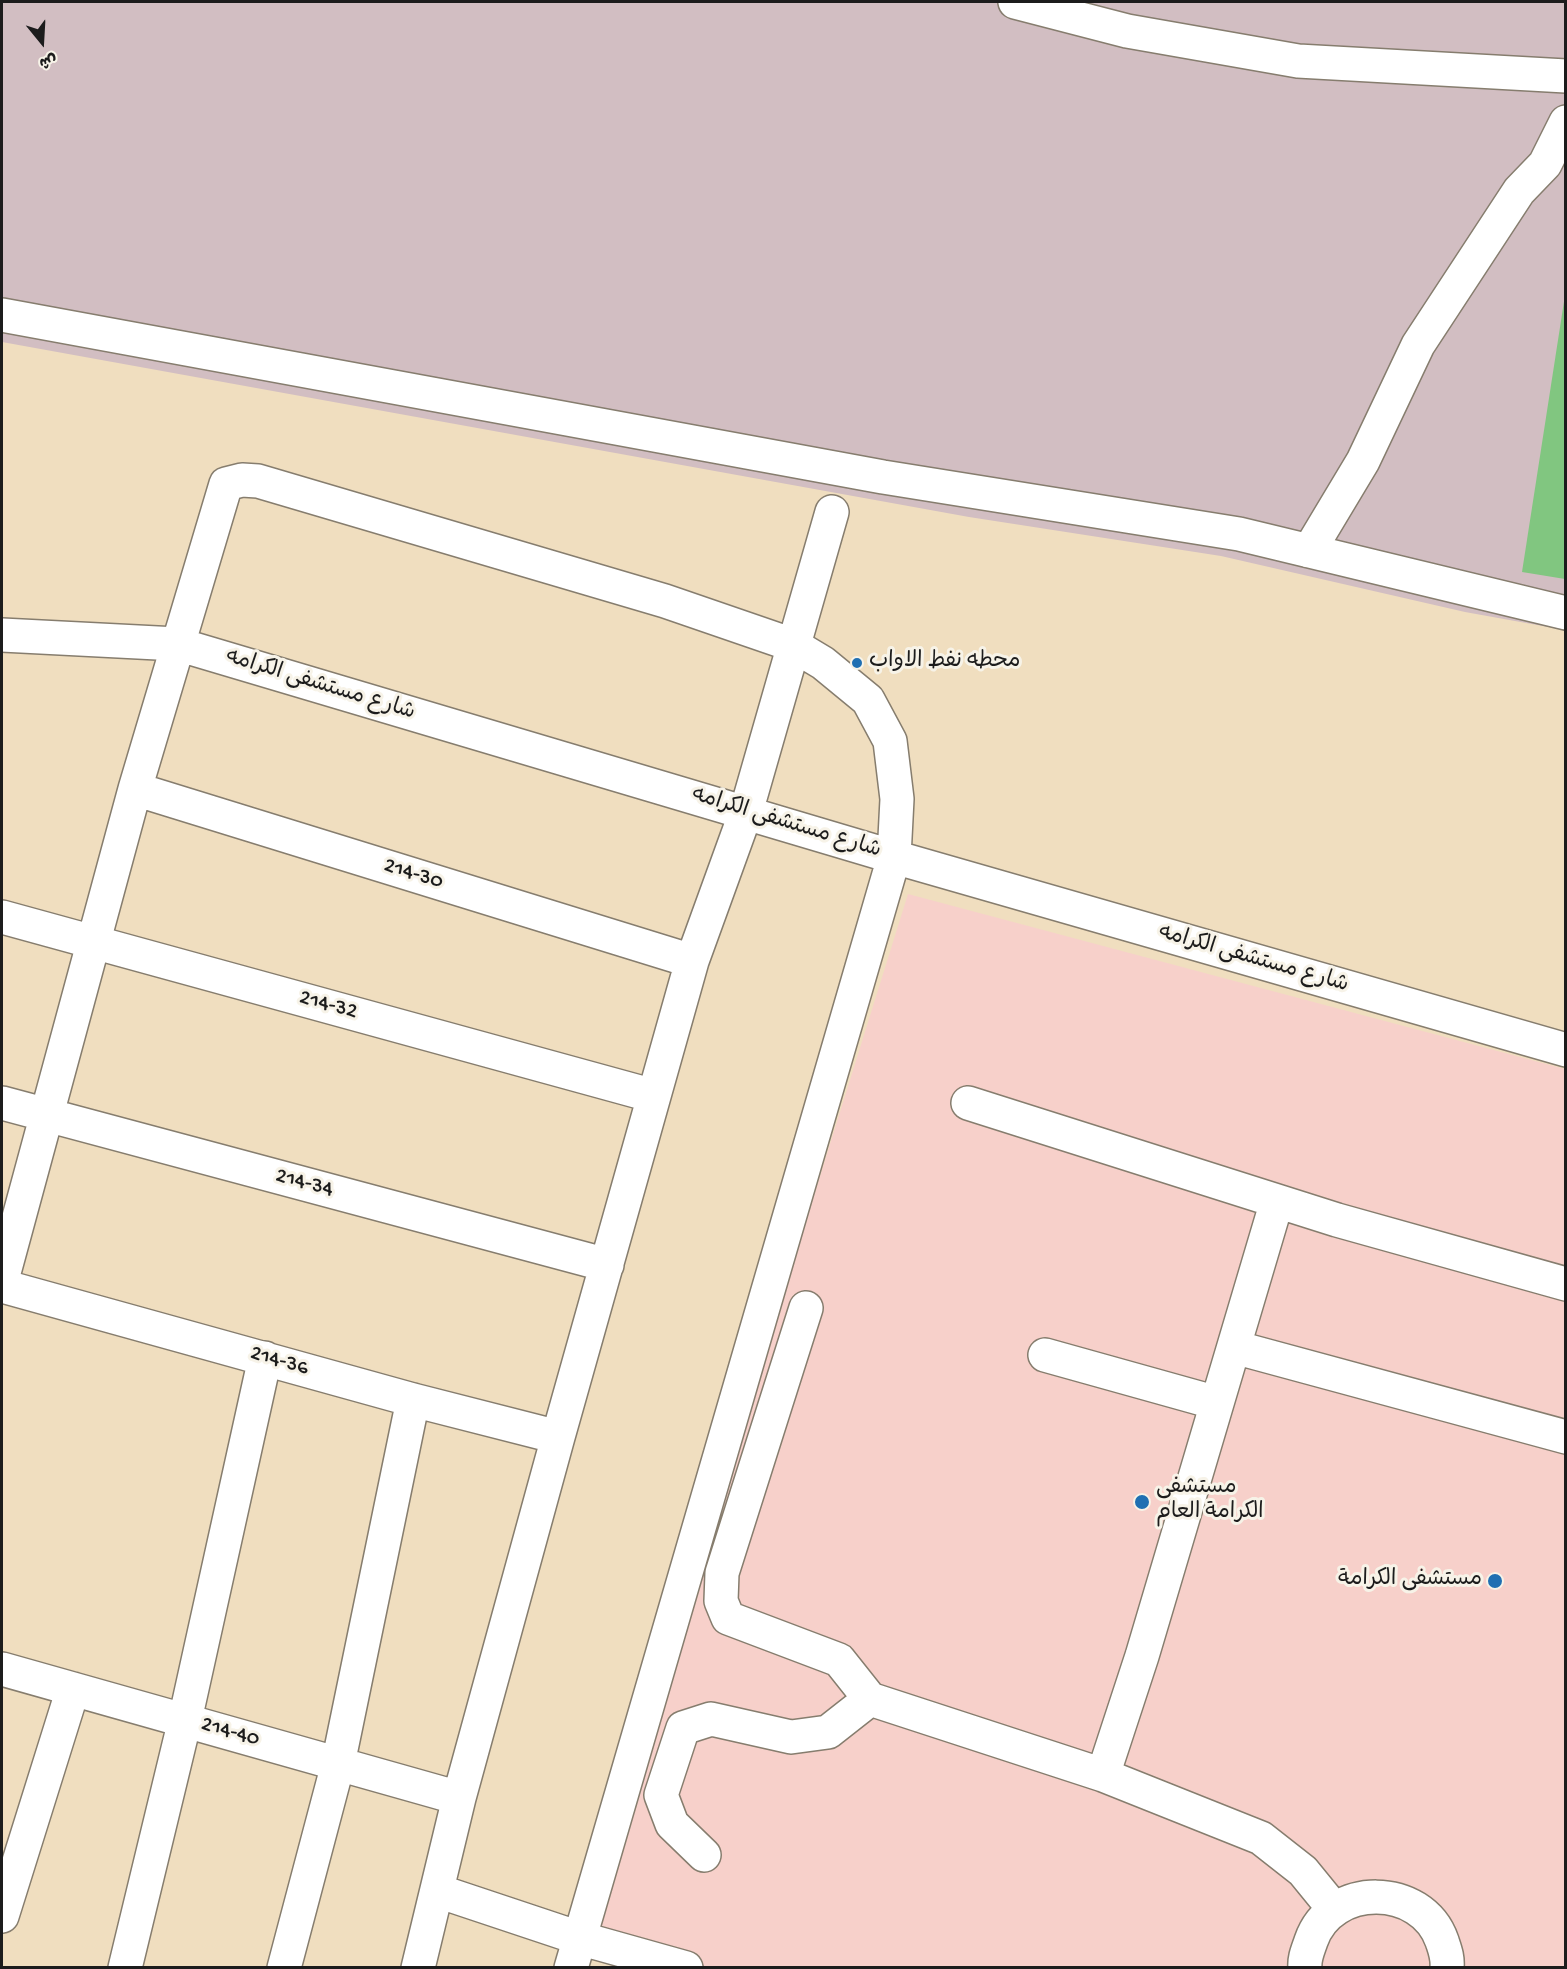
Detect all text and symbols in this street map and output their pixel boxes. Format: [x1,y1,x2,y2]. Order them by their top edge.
north arrow [12,12,72,72]
text: ش [36,48,59,71]
street label: شارع مستشفى الكرامه [222,645,418,727]
place label: محطه نفط الاواب [869,650,1020,676]
marker: محطه نفط الاواب [850,656,864,670]
street label: شارع مستشفى الكرامه [688,783,884,865]
street label: 214-30 [380,853,446,897]
street label: شارع مستشفى الكرامه [1155,920,1351,1000]
street label: 214-32 [296,986,360,1026]
street label: 214-34 [272,1164,336,1204]
street label: 214-36 [247,1341,311,1383]
place label: مستشفى الكرامة العام [1156,1476,1264,1528]
marker: مستشفى الكرامة العام [1133,1493,1151,1511]
place label: مستشفى الكرامة [1338,1568,1482,1594]
marker: مستشفى الكرامة [1486,1572,1504,1590]
street label: 214-40 [198,1712,262,1754]

